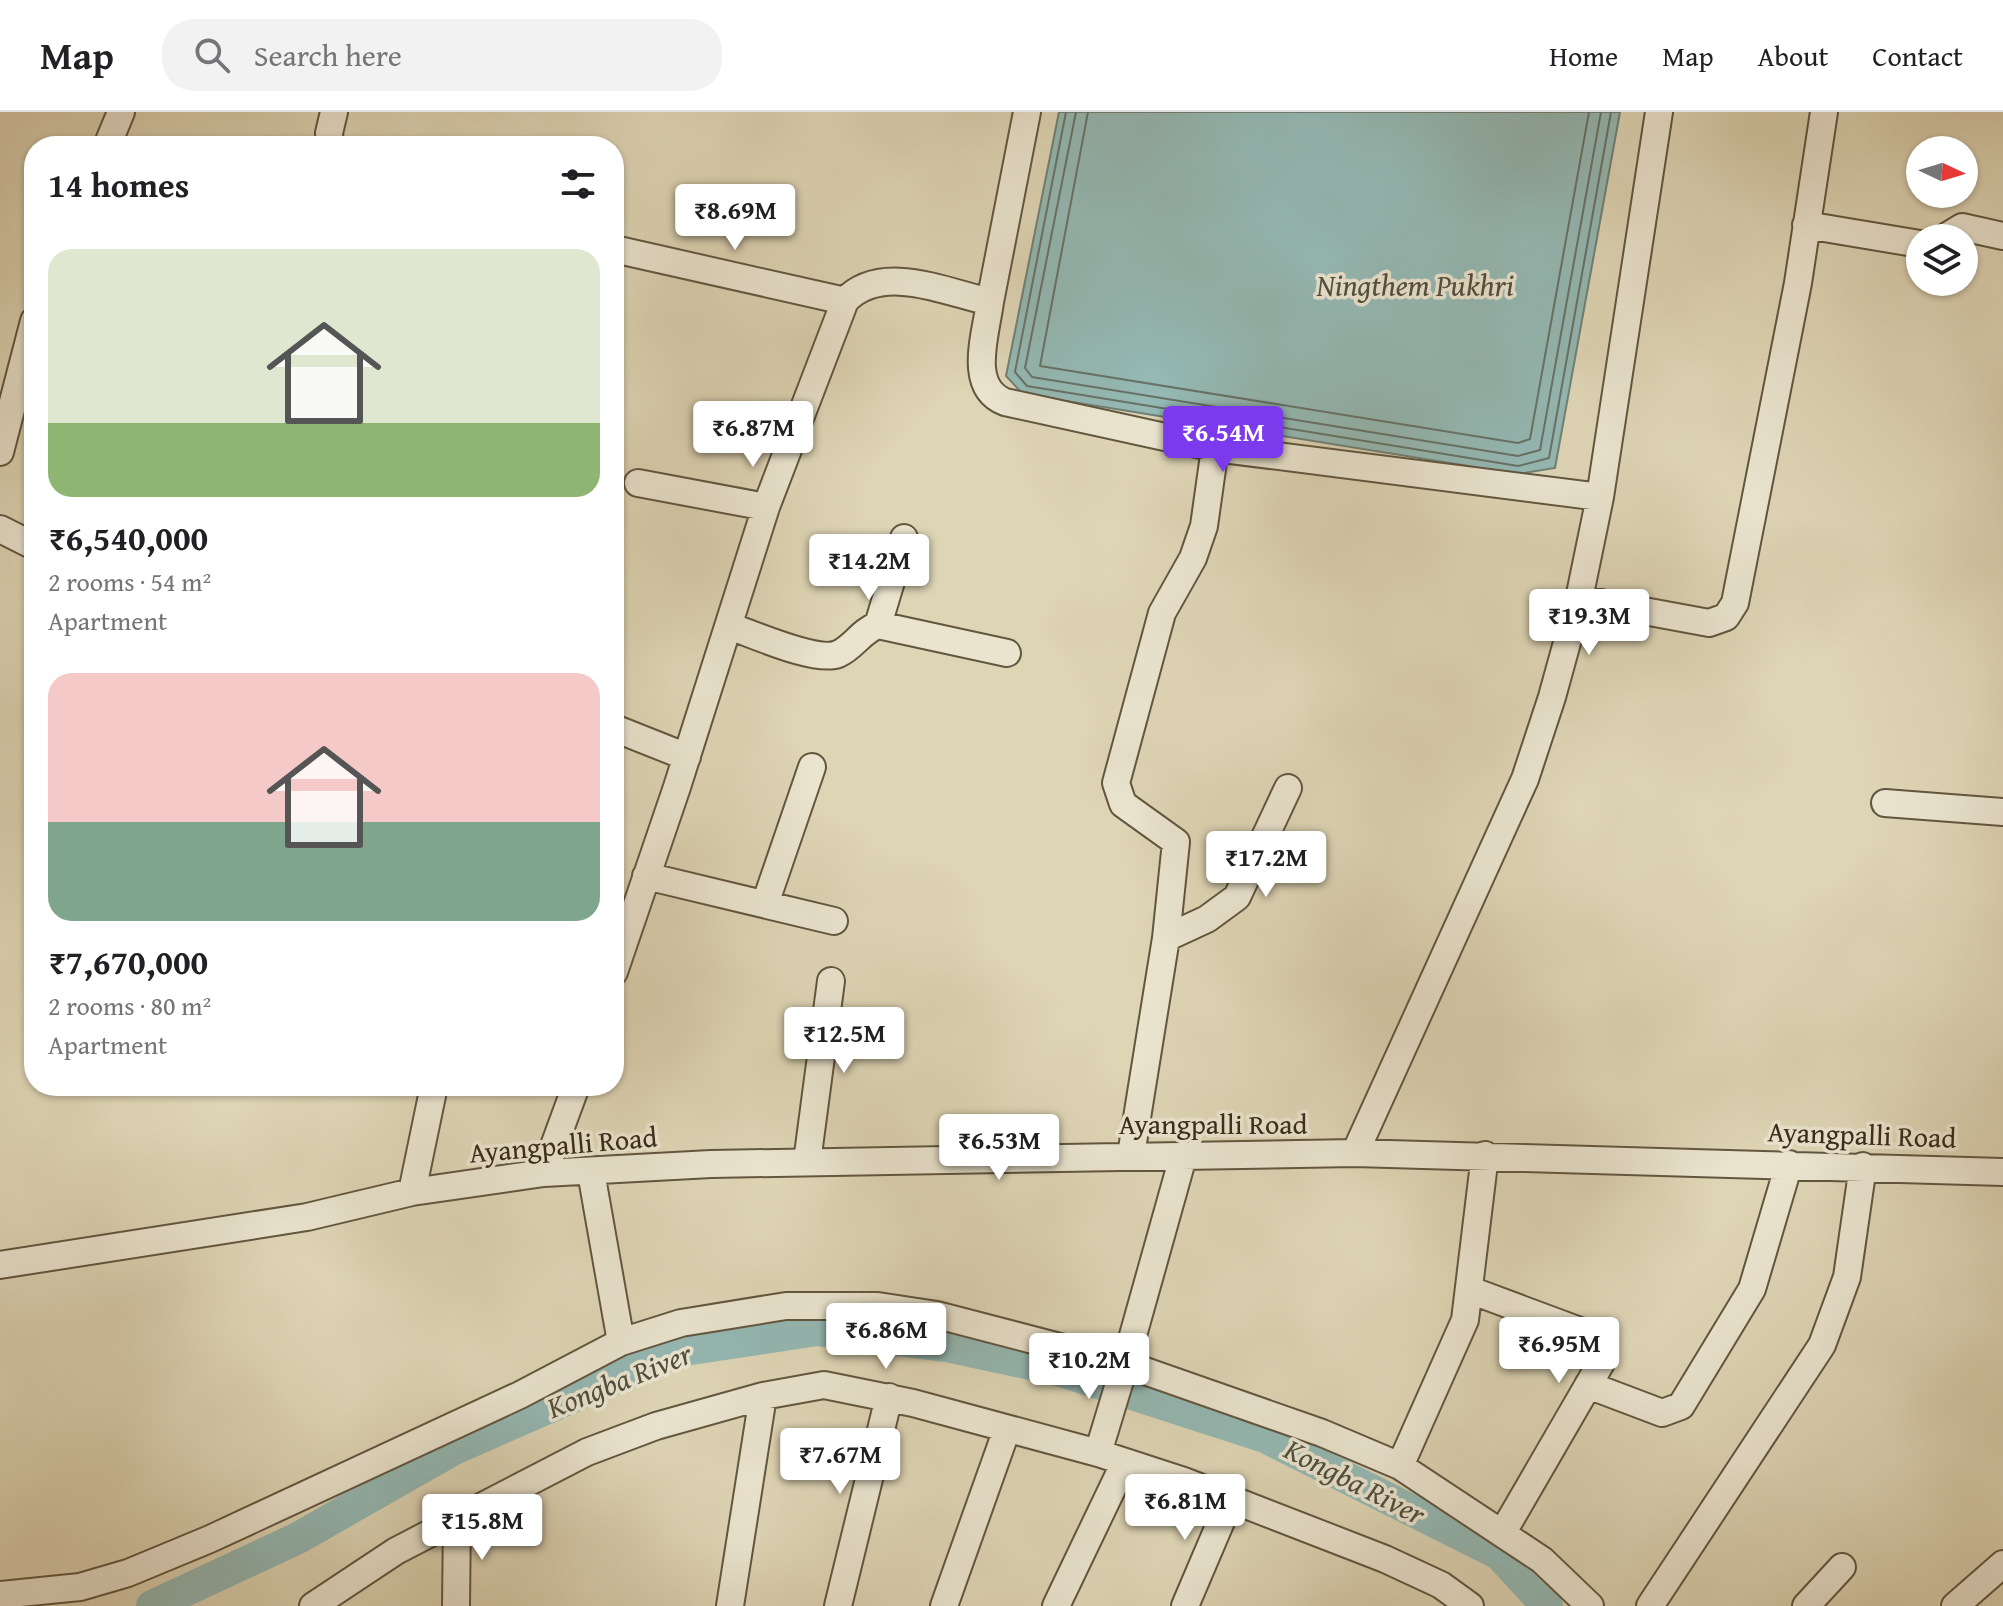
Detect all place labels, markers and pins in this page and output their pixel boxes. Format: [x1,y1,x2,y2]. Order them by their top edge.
pin: ₹8.69M [670,184,800,252]
pin: ₹6.87M [688,401,818,469]
pin: ₹6.54M [1158,406,1288,474]
pin: ₹14.2M [804,534,934,602]
pin: ₹19.3M [1524,589,1654,657]
pin: ₹17.2M [1201,831,1331,899]
pin: ₹12.5M [779,1007,909,1075]
pin: ₹6.53M [934,1114,1064,1182]
pin: ₹6.86M [821,1303,951,1371]
pin: ₹6.95M [1494,1317,1624,1385]
pin: ₹10.2M [1024,1333,1154,1401]
pin: ₹7.67M [775,1428,905,1496]
pin: ₹6.81M [1120,1474,1250,1542]
pin: ₹15.8M [417,1494,547,1562]

